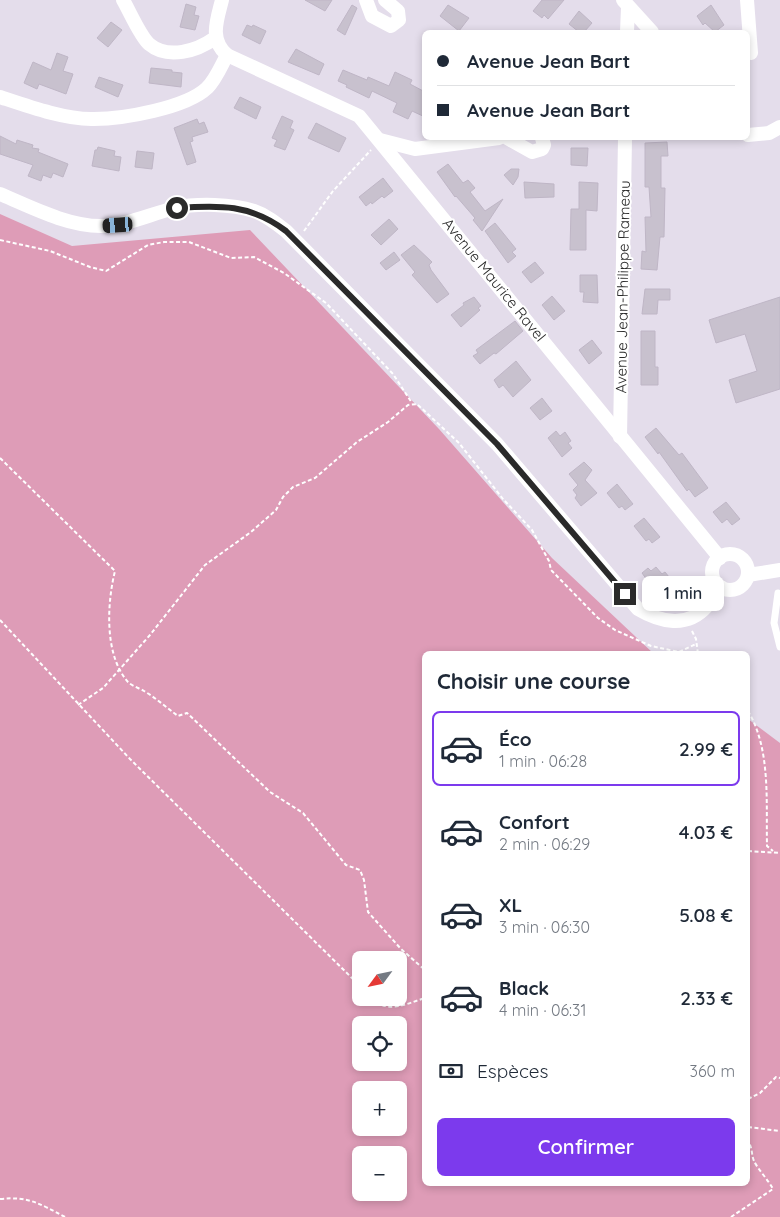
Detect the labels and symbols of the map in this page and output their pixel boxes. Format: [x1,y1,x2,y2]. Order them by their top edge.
street label: Avenue Jean-Philippe Rameau [611,180,634,394]
route start [166,197,188,219]
street label: Avenue Maurice Ravel [439,214,550,345]
car [102,216,133,234]
callout: 1 min [642,576,725,612]
route end [614,583,636,605]
north arrow [352,951,408,1006]

